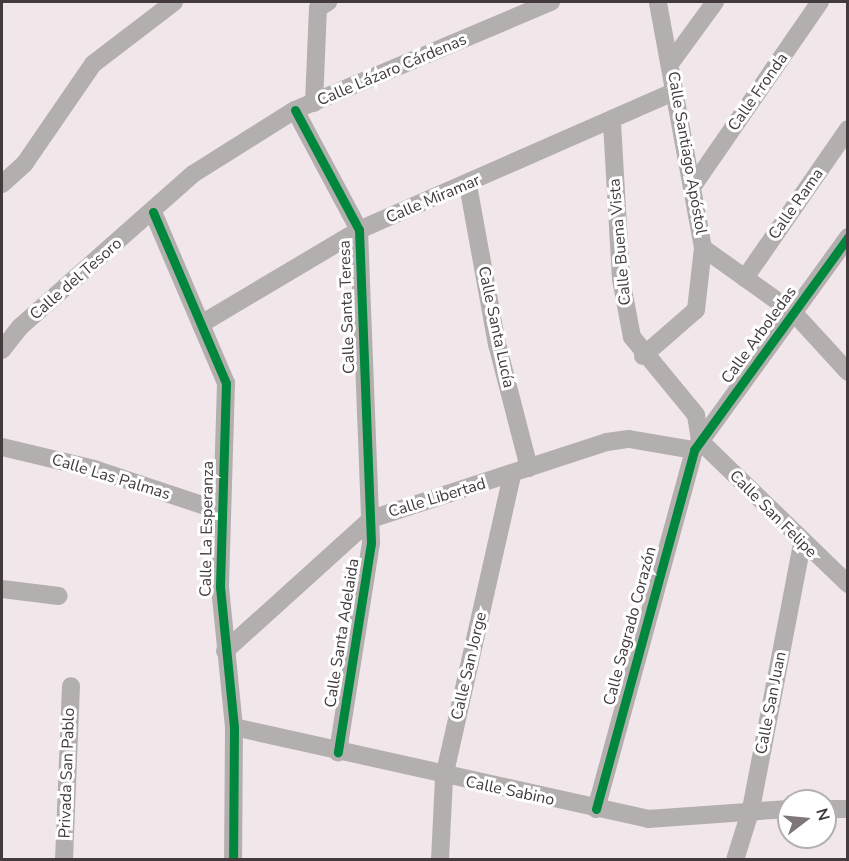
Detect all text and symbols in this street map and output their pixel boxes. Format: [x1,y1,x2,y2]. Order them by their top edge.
street label: Calle Lázaro Cárdenas [314,30,470,110]
street label: Calle Fronda [724,49,792,135]
street label: Calle Santiago Apóstol [663,70,711,236]
street label: Calle Rama [765,165,827,243]
street label: Calle Miramar [383,171,483,227]
street label: Calle Buena Vista [605,178,635,306]
street label: Calle del Tesoro [26,234,126,324]
street label: Calle Santa Teresa [335,240,359,374]
street label: Calle Santa Lucía [474,265,518,389]
street label: Calle Arboledas [717,283,801,387]
street label: Calle Las Palmas [49,450,173,504]
street label: Calle La Esperanza [196,461,218,597]
street label: Calle San Felipe [725,466,821,562]
street label: Calle Libertad [386,474,488,522]
street label: Calle Sagrado Corazón [600,544,660,708]
street label: Calle Santa Adelaida [321,557,363,709]
street label: Calle San Jorge [447,610,491,722]
street label: Calle San Juan [752,650,790,756]
street label: Privada San Pablo [55,707,79,839]
street label: Calle Sabino [464,772,556,810]
north arrow [777,789,837,849]
text: N [810,806,835,823]

